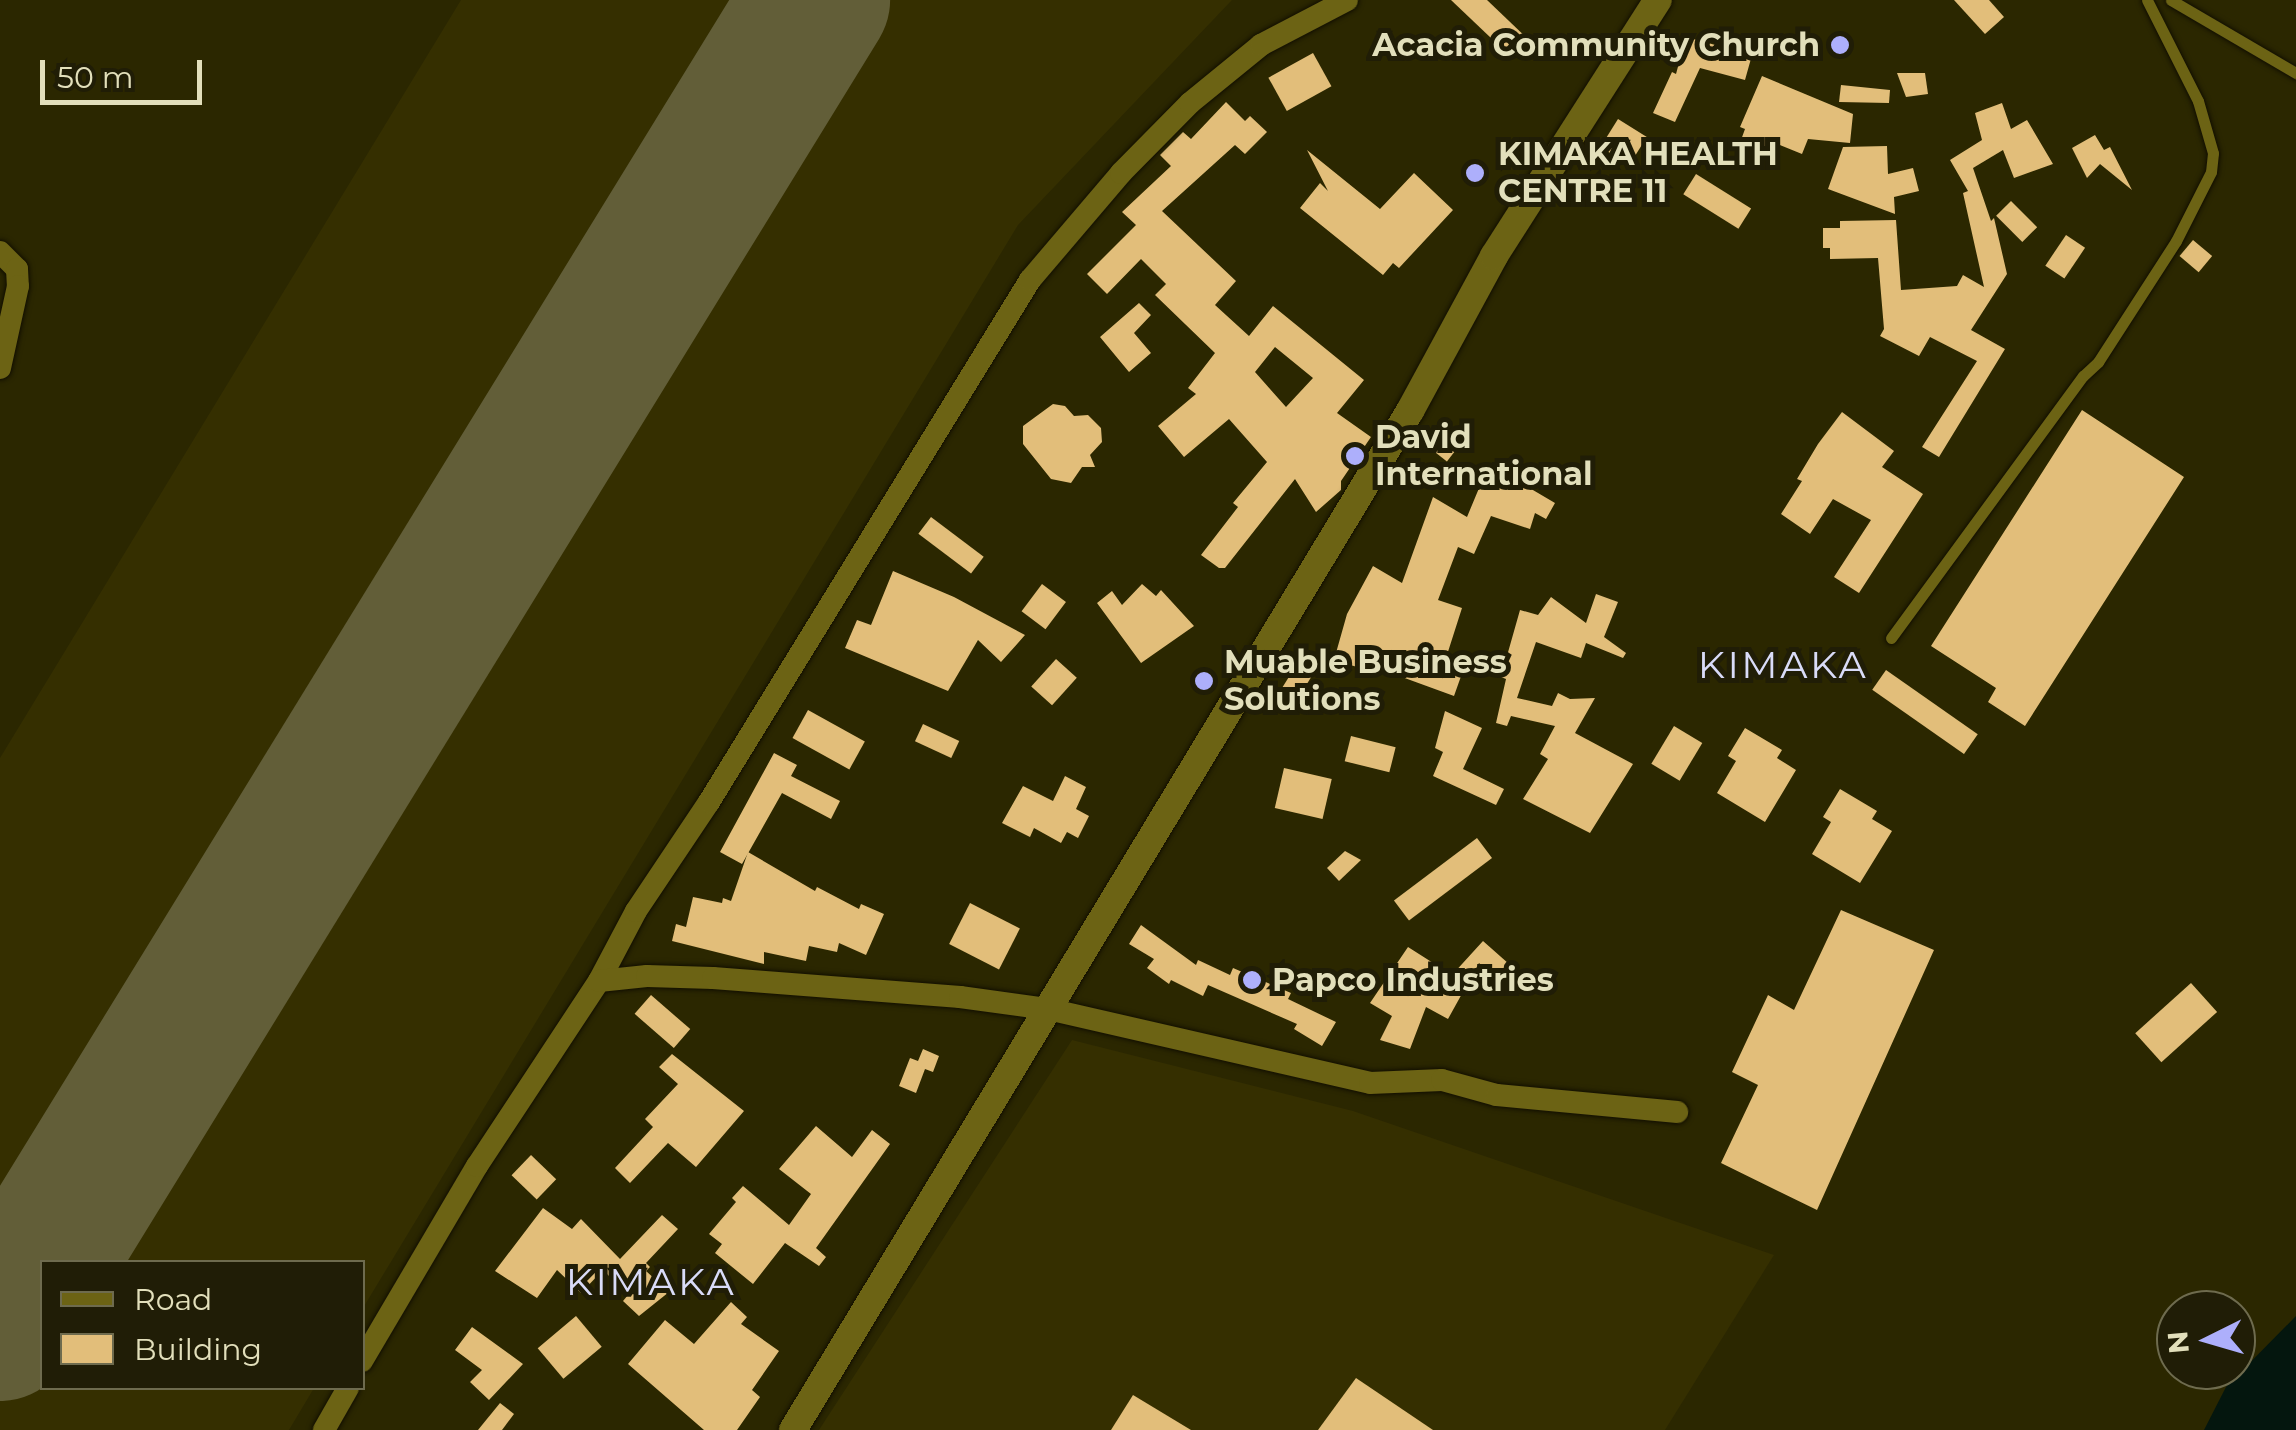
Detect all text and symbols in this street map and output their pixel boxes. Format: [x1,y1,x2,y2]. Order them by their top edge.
place label: Acacia Community Church [1372,26,1820,64]
marker: Acacia Community Church [1829,34,1851,56]
scale bar [45,40,208,102]
text: 50 m [57,59,134,96]
place label: KIMAKA HEALTH CENTRE 11 [1498,136,1778,211]
marker: KIMAKA HEALTH CENTRE 11 [1462,160,1488,186]
place label: David International [1375,419,1593,494]
marker: David International [1344,445,1366,467]
district label: KIMAKA [1698,642,1868,688]
place label: Muable Business Solutions [1224,644,1507,719]
marker: Muable Business Solutions [1193,670,1215,692]
place label: Papco Industries [1272,961,1554,999]
marker: Papco Industries [1241,969,1263,991]
district label: KIMAKA [566,1259,736,1305]
legend [40,1260,365,1390]
text: Road [134,1281,212,1318]
north arrow [2156,1290,2256,1390]
text: N [2160,1330,2196,1355]
text: Building [134,1331,262,1368]

